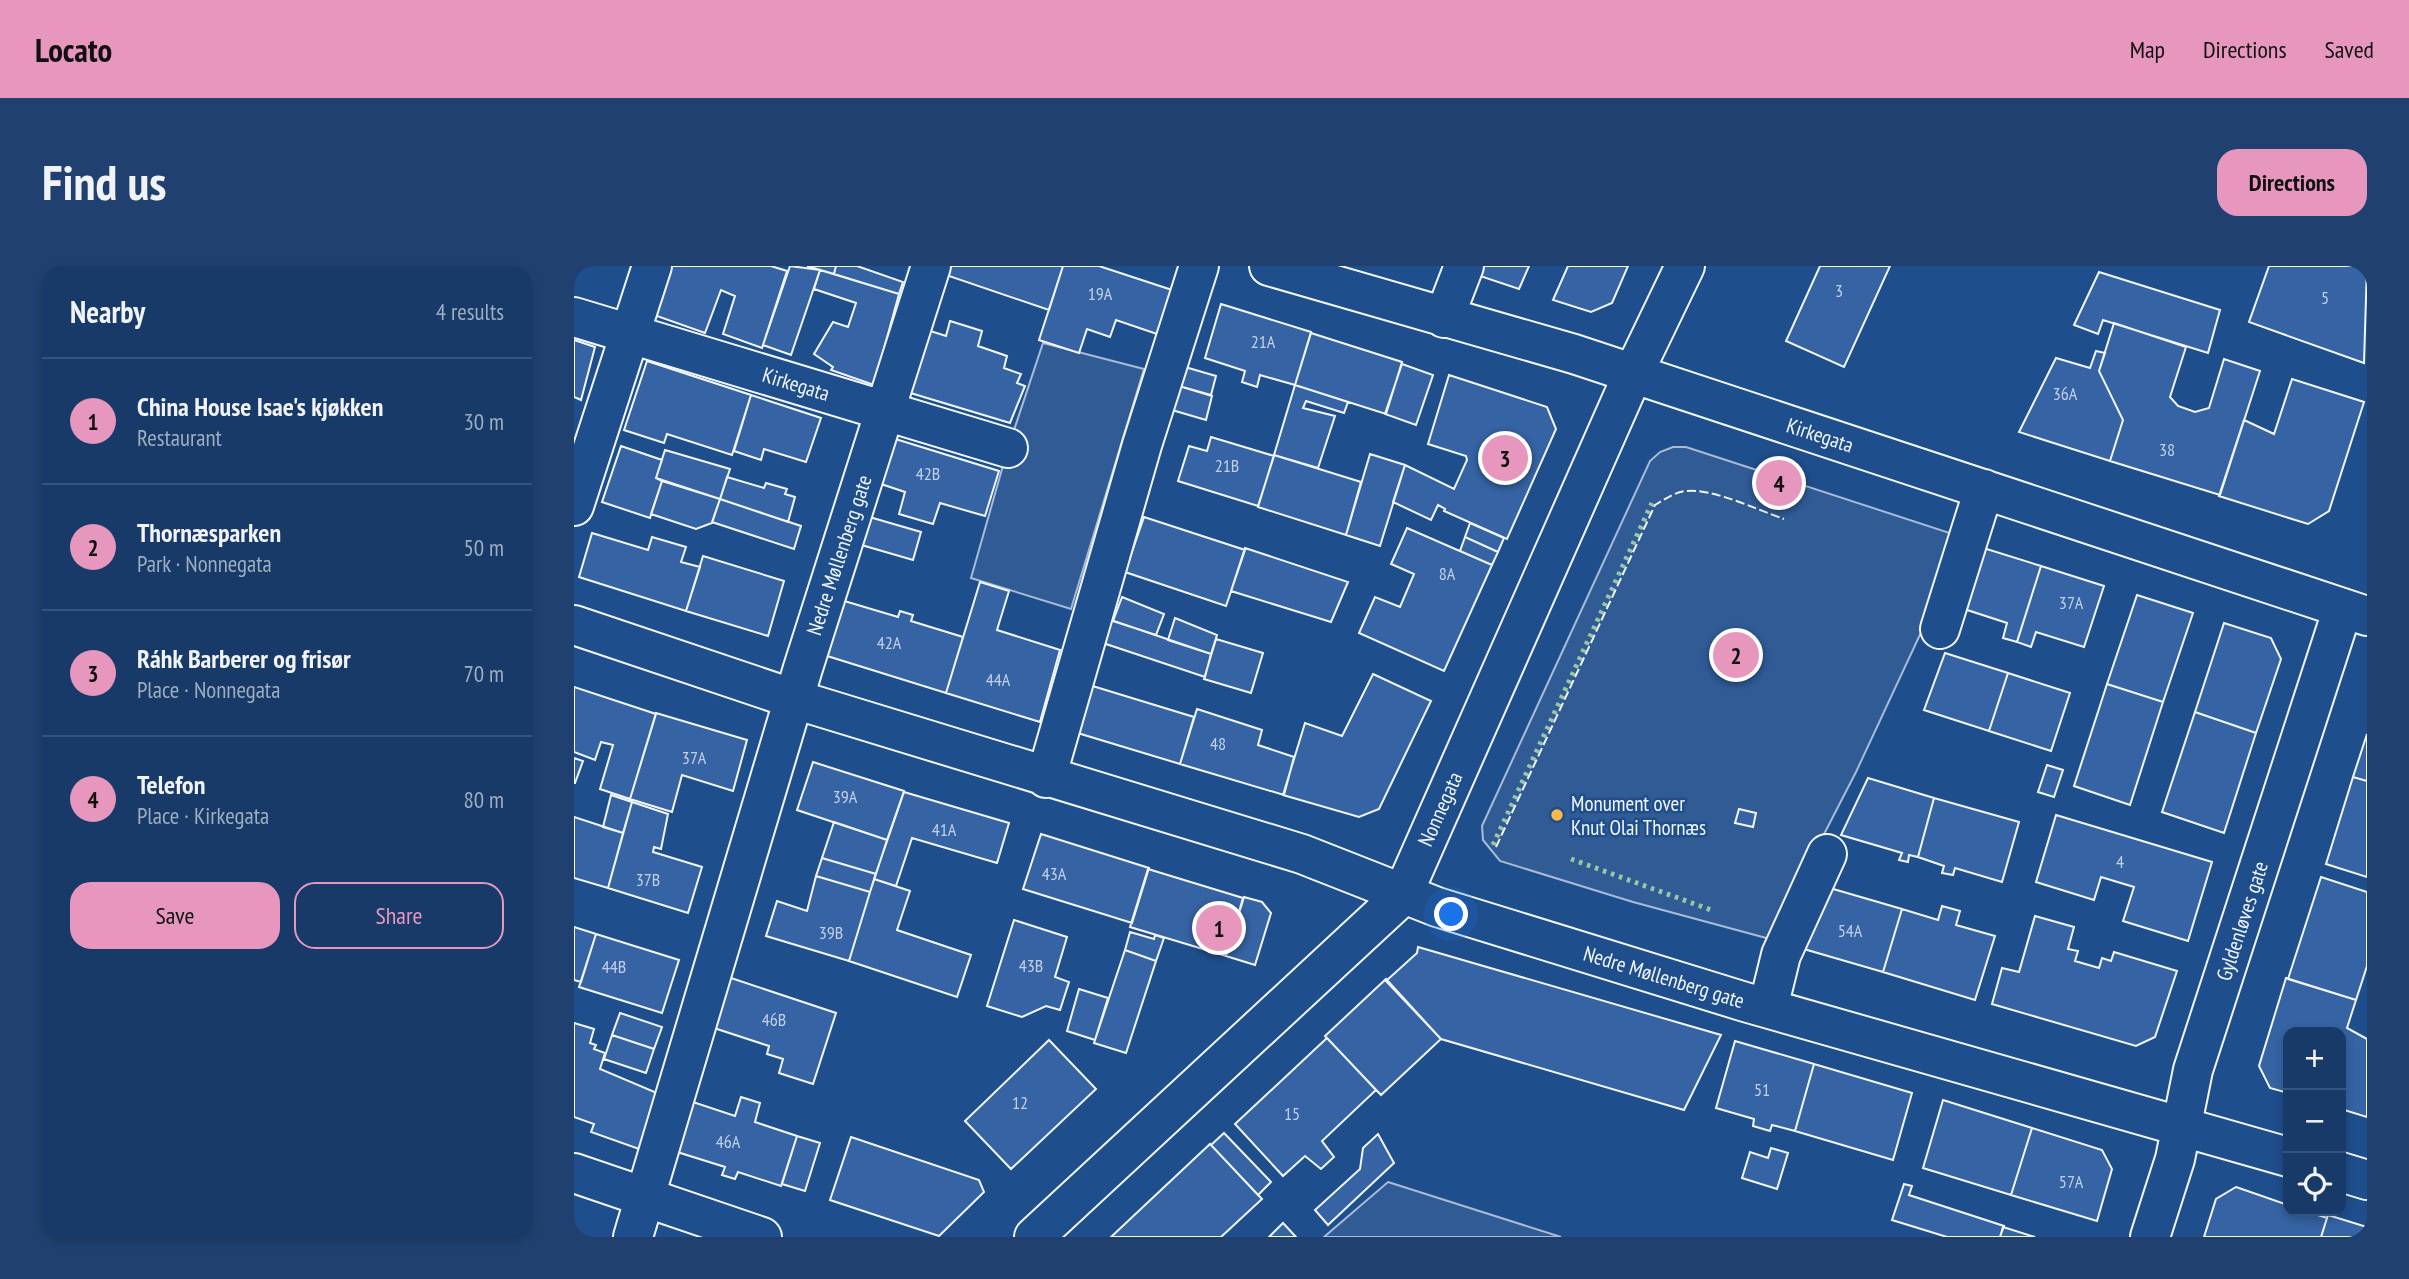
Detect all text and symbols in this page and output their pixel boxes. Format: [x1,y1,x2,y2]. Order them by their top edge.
text: Locato [35,28,112,71]
text: Map [2130,34,2165,65]
text: Directions [2203,34,2287,65]
text: Saved [2325,34,2374,65]
button: Directions [2217,149,2367,216]
text: Find us [42,150,166,214]
house number: 3 [1835,279,1843,302]
house number: 19A [1088,282,1113,305]
house number: 5 [2321,286,2329,309]
text: Nearby [70,292,145,331]
text: 4 results [436,297,504,326]
house number: 21A [1251,330,1276,353]
street label: Kirkegata [759,361,833,407]
house number: 36A [2053,382,2078,405]
text: China House Isae's kjøkken [137,390,383,423]
text: 1 [88,407,99,436]
text: 30 m [463,407,504,436]
street label: Kirkegata [1783,412,1857,458]
text: Restaurant [137,423,222,452]
pin: 3 [1482,432,1528,484]
house number: 38 [2159,438,2175,461]
house number: 21B [1215,454,1239,477]
pin: 4 [1756,457,1802,509]
house number: 42B [916,462,940,485]
street label: Nedre Møllenberg gate [800,471,878,639]
text: Thornæsparken [137,516,281,549]
text: 2 [88,533,99,562]
text: 50 m [463,533,504,562]
text: Park · Nonnegata [137,549,272,578]
house number: 8A [1439,562,1456,585]
house number: 37A [2059,591,2084,614]
pin: 2 [1713,629,1759,681]
house number: 42A [877,631,902,654]
text: Ráhk Barberer og frisør [137,642,351,675]
text: 3 [88,659,99,688]
text: 70 m [463,659,504,688]
house number: 44A [986,668,1011,691]
text: Place · Nonnegata [137,675,280,704]
house number: 48 [1210,732,1226,755]
house number: 37A [682,746,707,769]
street label: Nonnegata [1412,767,1468,851]
text: Telefon [137,768,205,801]
text: 4 [88,785,99,814]
text: 80 m [463,785,504,814]
house number: 39A [833,785,858,808]
place label: Monument over Knut Olai Thornæs [1571,790,1706,841]
text: Place · Kirkegata [137,801,269,830]
marker: Monument over Knut Olai Thornæs [1549,807,1565,823]
house number: 41A [932,818,957,841]
house number: 4 [2116,850,2124,873]
street label: Gyldenløves gate [2210,858,2274,984]
house number: 43A [1042,862,1067,885]
house number: 37B [636,868,660,891]
button: Save [70,882,280,949]
button: Share [294,882,504,949]
your location [1434,897,1468,931]
pin: 1 [1196,902,1242,954]
house number: 54A [1838,919,1863,942]
house number: 39B [819,921,843,944]
street label: Nedre Møllenberg gate [1580,940,1748,1014]
house number: 43B [1019,954,1043,977]
house number: 44B [602,955,626,978]
house number: 46B [762,1008,786,1031]
map controls [2283,1027,2346,1216]
button: + [2283,1027,2346,1090]
house number: 51 [1754,1078,1770,1101]
button: − [2283,1090,2346,1153]
house number: 12 [1012,1091,1028,1114]
house number: 15 [1284,1102,1300,1125]
house number: 46A [716,1130,741,1153]
button: locate [2283,1153,2346,1216]
house number: 57A [2059,1170,2084,1193]

